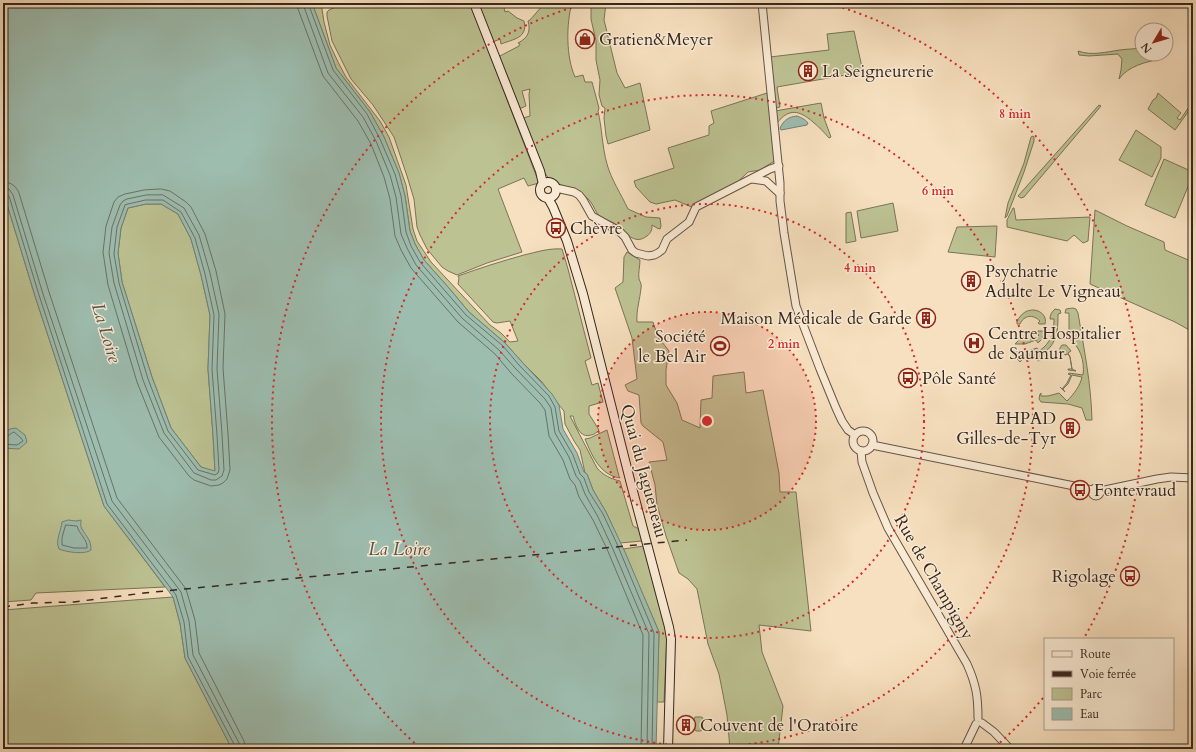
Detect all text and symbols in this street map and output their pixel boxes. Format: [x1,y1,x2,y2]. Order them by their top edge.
north arrow [1134,22,1174,62]
shop icon: Gratien&Meyer [574,28,596,50]
place label: Gratien&Meyer [599,28,714,51]
text: N [1137,39,1155,56]
building icon: La Seigneurerie [797,60,819,82]
place label: La Seigneurerie [822,60,934,83]
text: 8 min [999,106,1031,122]
text: 6 min [922,183,954,199]
bus stop icon: Chèvre [545,217,567,239]
place label: Chèvre [570,217,623,240]
text: 4 min [844,260,876,276]
place label: Psychatrie Adulte Le Vigneau [985,260,1121,303]
building icon: Psychatrie Adulte Le Vigneau [960,270,982,292]
water label: La Loire [85,300,127,367]
place label: Maison Médicale de Garde [720,307,912,330]
building icon: Maison Médicale de Garde [915,307,937,329]
place label: Centre Hospitalier de Saumur [988,322,1122,365]
place label: Société le Bel Air [638,325,707,368]
hospital icon: Centre Hospitalier de Saumur [963,332,985,354]
sports icon: Société le Bel Air [709,335,731,357]
text: 2 min [768,336,800,352]
bus stop icon: Pôle Santé [897,367,919,389]
place label: Pôle Santé [922,367,996,390]
street label: Quai du Jagueneau [615,402,673,540]
place label: EHPAD Gilles-de-Tyr [956,407,1057,450]
centre of rings [700,414,714,428]
building icon: EHPAD Gilles-de-Tyr [1059,417,1081,439]
bus stop icon: Fontevraud [1069,479,1091,501]
place label: Fontevraud [1094,479,1176,502]
street label: Rue de Champigny [889,510,979,644]
water label: La Loire [368,537,431,562]
place label: Rigolage [1052,565,1116,588]
bus stop icon: Rigolage [1119,565,1141,587]
legend [1044,638,1174,730]
text: Route [1080,646,1111,662]
text: Voie ferrée [1080,666,1136,682]
text: Parc [1080,686,1103,702]
text: Eau [1080,706,1100,722]
building icon: Couvent de l'Oratoire [675,714,697,736]
place label: Couvent de l'Oratoire [700,714,858,737]

